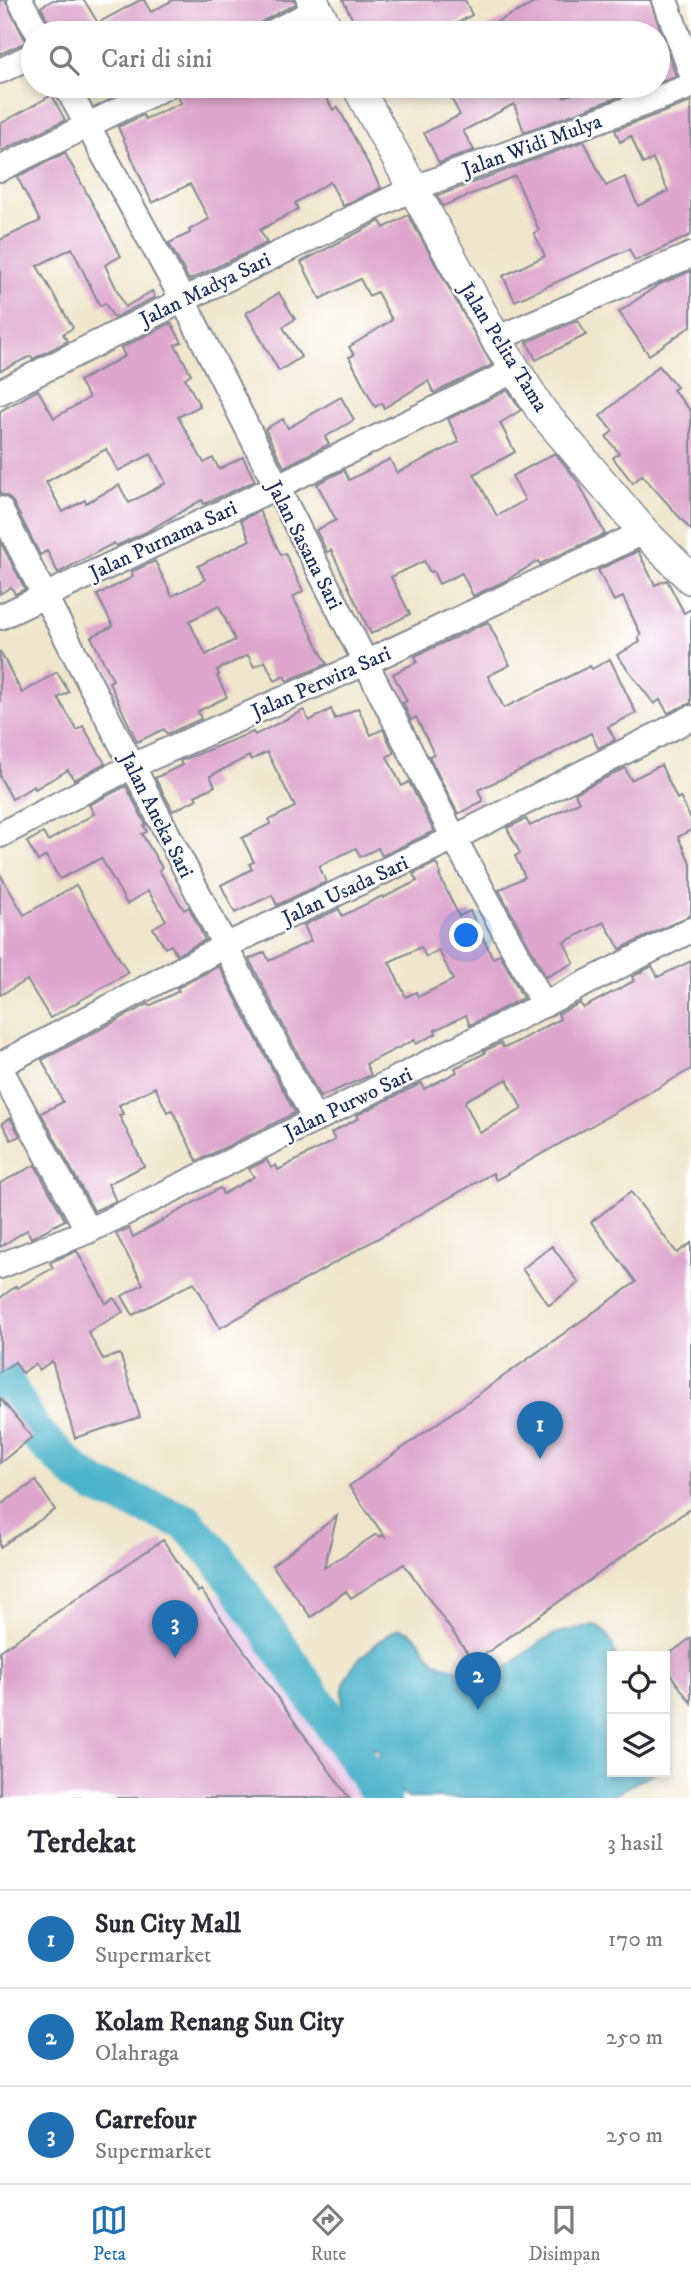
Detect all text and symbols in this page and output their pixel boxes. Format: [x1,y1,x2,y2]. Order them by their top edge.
search box [21,21,670,98]
icon: search [45,41,83,79]
text: Cari di sini [101,43,212,76]
street label: Jalan Widi Mulya [457,109,606,184]
street label: Jalan Madya Sari [134,247,275,334]
street label: Jalan Pelita Tama [452,276,553,417]
street label: Jalan Sasana Sari [260,475,348,614]
street label: Jalan Purnama Sari [84,495,241,587]
street label: Jalan Perwira Sari [246,641,395,726]
street label: Jalan Aneka Sari [112,746,199,883]
street label: Jalan Usada Sari [276,850,413,932]
your location [449,918,483,952]
street label: Jalan Purwo Sari [278,1062,417,1147]
pin: 1 [517,1401,563,1459]
pin: 3 [152,1600,198,1658]
map controls [607,1651,670,1777]
button: locate [607,1651,670,1714]
pin: 2 [455,1652,501,1710]
button: layers [607,1714,670,1777]
text: Terdekat [28,1825,136,1862]
text: 3 hasil [607,1829,663,1858]
text: Sun City Mall [95,1908,241,1941]
text: 1 [47,1925,55,1954]
text: 170 m [608,1925,663,1954]
text: Supermarket [95,1941,211,1970]
text: Kolam Renang Sun City [95,2006,344,2039]
text: 2 [45,2023,57,2052]
text: 250 m [606,2023,663,2052]
text: Olahraga [95,2039,179,2068]
text: Carrefour [95,2104,197,2137]
text: 3 [47,2121,55,2150]
text: 250 m [606,2121,663,2150]
text: Supermarket [95,2137,211,2166]
tab: Peta [90,2201,128,2266]
tab: Rute [309,2201,347,2266]
tab: Disimpan [528,2201,601,2266]

